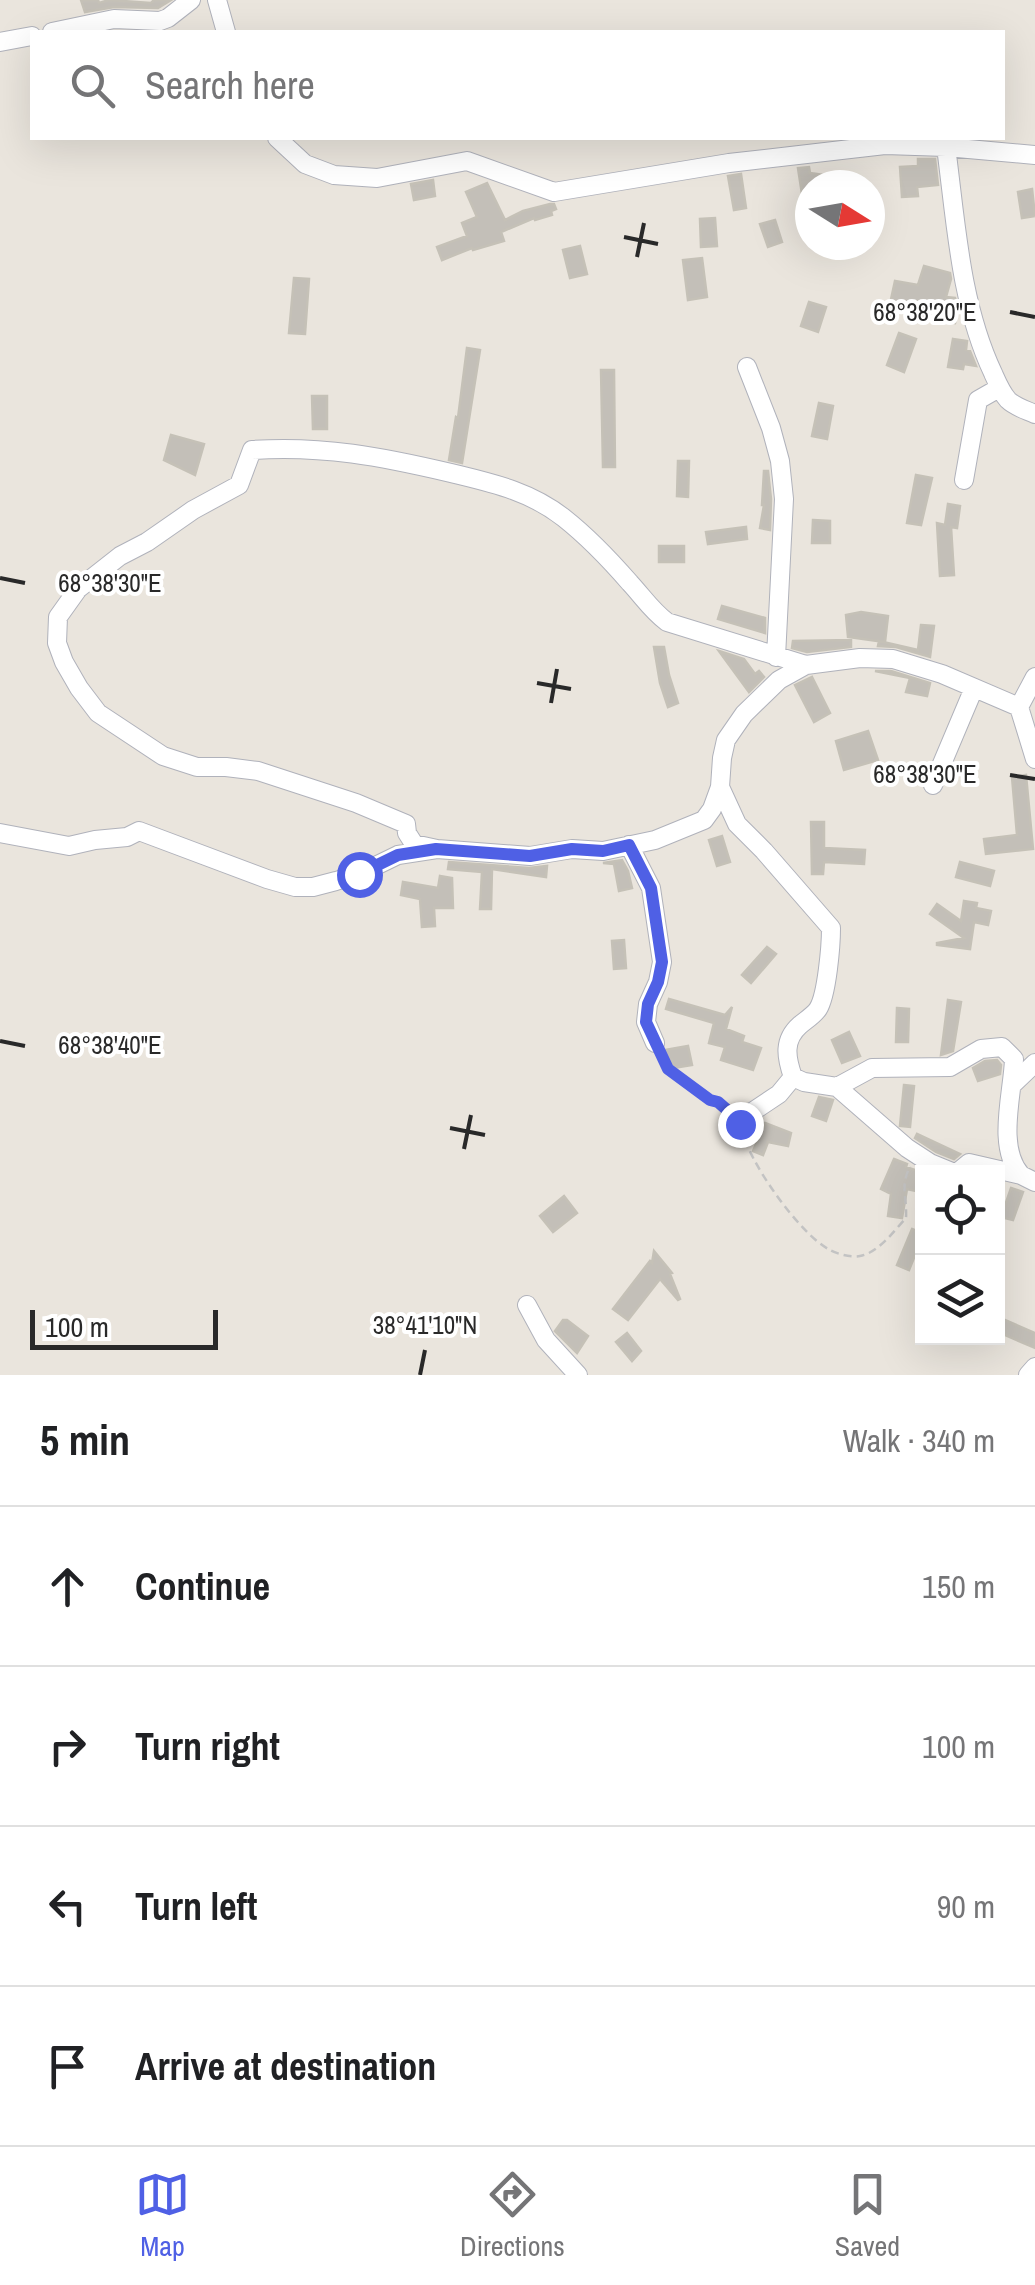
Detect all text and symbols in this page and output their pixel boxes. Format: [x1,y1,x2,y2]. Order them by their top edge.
search box [30,30,1005,140]
icon: search [65,58,120,113]
text: Search here [145,60,315,111]
north arrow [795,170,885,260]
text: 68°38'20"E [873,295,977,329]
text: 68°38'30"E [58,566,162,600]
text: 68°38'30"E [873,757,977,791]
route start [337,852,383,898]
text: 68°38'40"E [58,1028,162,1062]
route end [718,1102,764,1148]
map controls [915,1165,1005,1345]
button: locate [915,1165,1005,1255]
button: layers [915,1255,1005,1345]
scale bar [30,1305,218,1350]
text: 100 m [45,1308,109,1346]
text: 38°41'10"N [373,1308,477,1342]
text: 5 min [40,1412,130,1468]
text: Walk · 340 m [843,1419,995,1462]
icon: ahead [40,1559,95,1614]
text: Continue [135,1561,270,1612]
text: 150 m [922,1565,995,1608]
icon: right [40,1719,95,1774]
text: Turn right [135,1721,280,1772]
text: 100 m [922,1725,995,1768]
icon: left [40,1879,95,1934]
text: Turn left [135,1881,257,1932]
text: 90 m [937,1885,995,1928]
icon: arrive [40,2039,95,2094]
text: Arrive at destination [135,2041,436,2092]
tab: Map [135,2167,190,2265]
tab: Directions [460,2167,565,2265]
tab: Saved [835,2167,900,2265]

